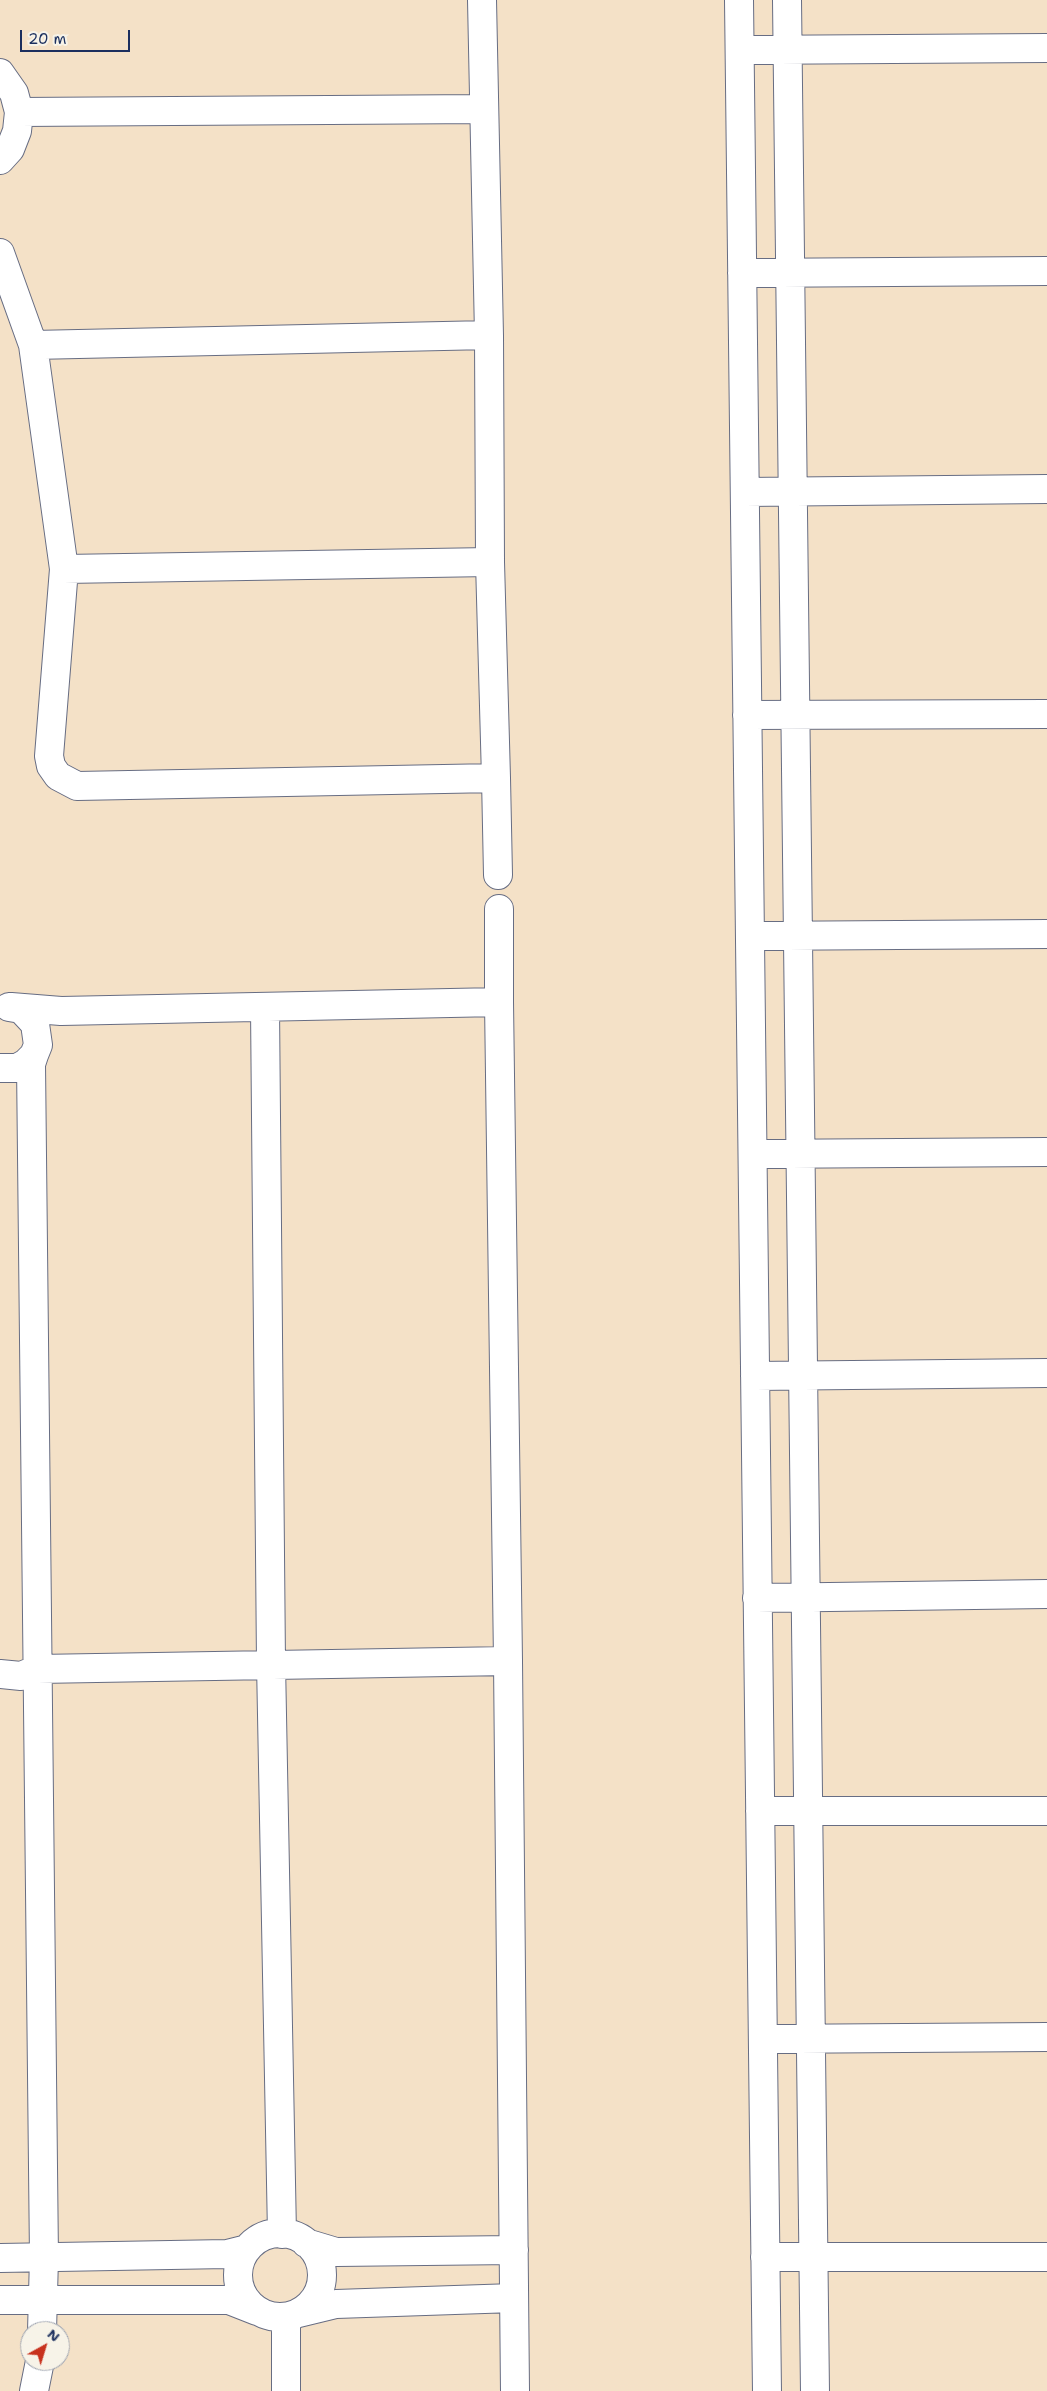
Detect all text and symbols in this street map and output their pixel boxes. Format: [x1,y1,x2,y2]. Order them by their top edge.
scale bar [22,20,132,52]
text: 20 m [28,29,67,49]
north arrow [20,2321,70,2371]
text: N [44,2325,64,2346]

